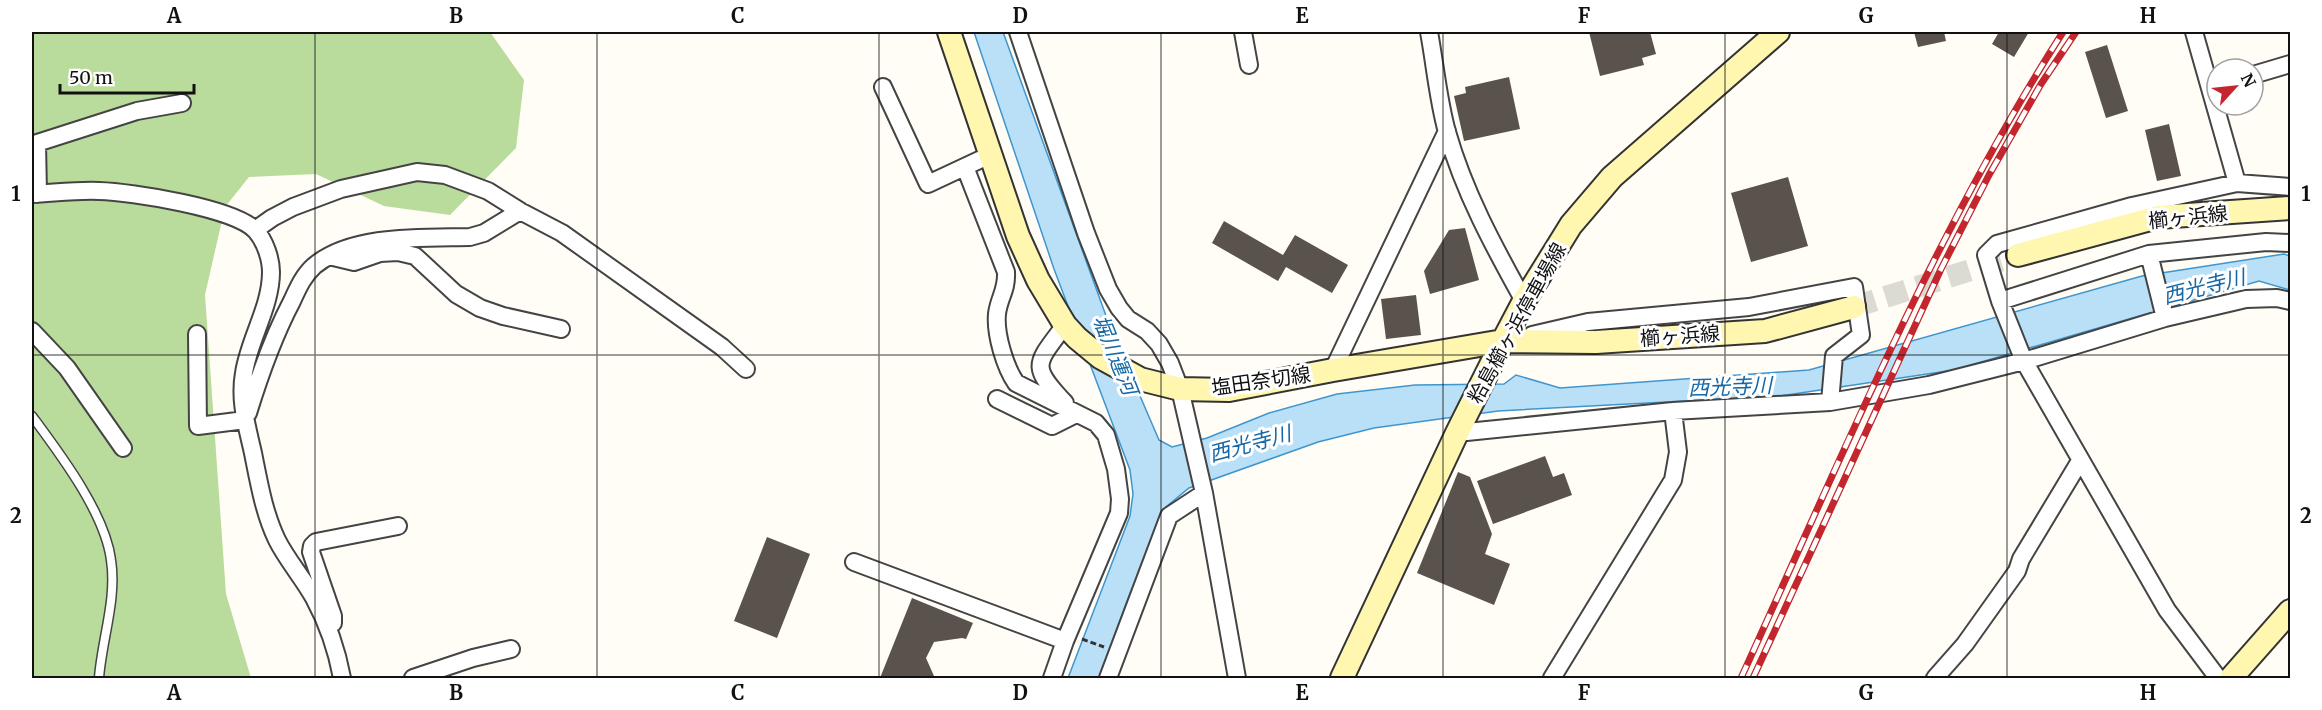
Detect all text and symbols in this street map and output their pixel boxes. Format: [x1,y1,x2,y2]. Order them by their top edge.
text: A [166,3,182,28]
text: B [449,3,463,28]
text: C [731,3,745,28]
text: D [1012,3,1028,28]
text: E [1295,3,1309,28]
text: F [1578,3,1591,28]
text: G [1859,3,1874,28]
text: H [2140,3,2156,28]
scale bar [60,57,194,95]
north arrow [2205,57,2265,117]
text: 50 m [69,66,113,89]
text: N [2237,70,2260,91]
text: 1 [11,181,21,206]
text: 1 [2301,181,2311,206]
street label: 櫛ヶ浜線 [2147,200,2229,233]
street label: 粭島櫛ヶ浜停車場線 [1462,238,1571,408]
water label: 西光寺川 [2160,263,2250,310]
water label: 堀川運河 [1087,311,1145,403]
street label: 櫛ヶ浜線 [1639,320,1721,351]
street label: 塩田奈切線 [1210,361,1312,400]
water label: 西光寺川 [1688,371,1774,401]
water label: 西光寺川 [1206,419,1296,467]
text: 2 [10,503,22,528]
text: 2 [2300,503,2312,528]
text: A [166,680,182,705]
text: B [449,680,463,705]
text: C [731,680,745,705]
text: D [1012,680,1028,705]
text: E [1295,680,1309,705]
text: F [1578,680,1591,705]
text: G [1859,680,1874,705]
text: H [2140,680,2156,705]

